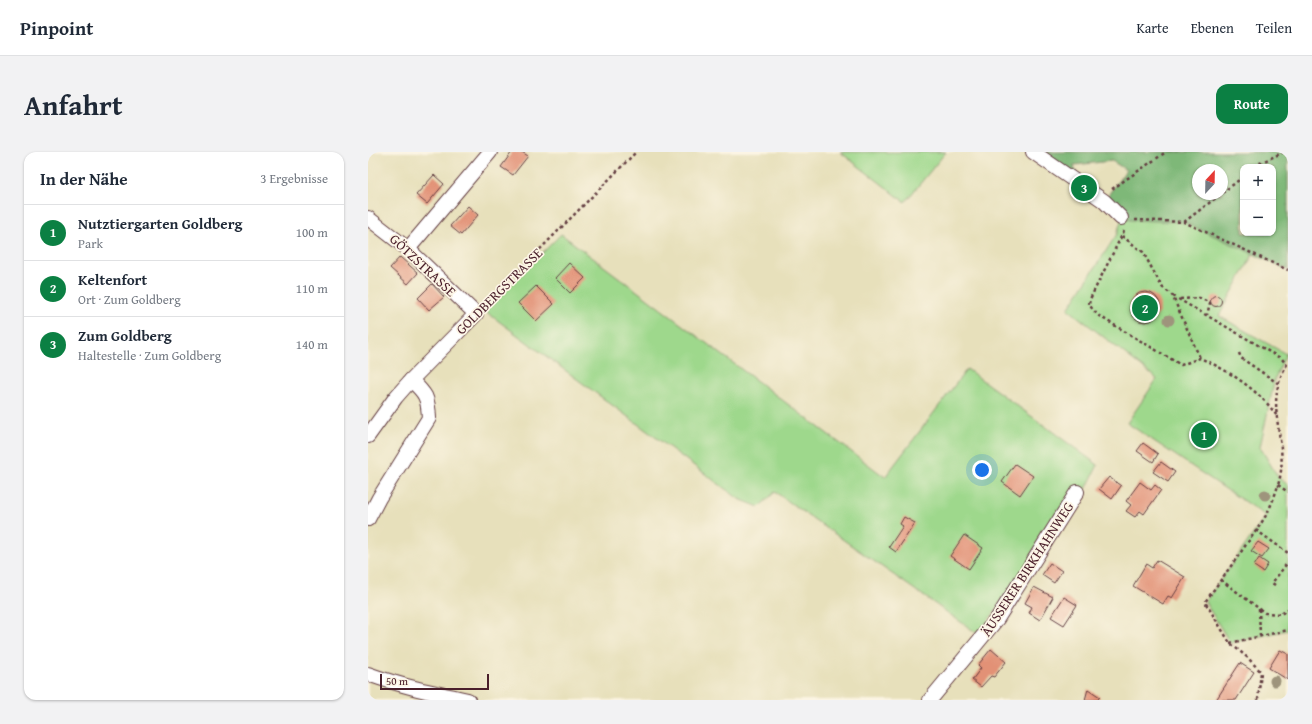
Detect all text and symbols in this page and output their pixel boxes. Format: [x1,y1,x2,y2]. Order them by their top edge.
text: Pinpoint [20,14,93,42]
text: Karte [1136,18,1169,38]
text: Ebenen [1191,18,1234,38]
text: Teilen [1256,18,1292,38]
text: Anfahrt [24,84,123,125]
button: Route [1216,84,1288,124]
north arrow [1192,164,1228,200]
map controls [1240,164,1276,236]
button: + [1240,164,1276,200]
text: In der Nähe [40,166,128,191]
text: 3 Ergebnisse [260,169,328,188]
pin: 3 [1071,173,1097,203]
button: − [1240,200,1276,236]
text: Nutztiergarten Goldberg [78,213,242,234]
text: 1 [50,223,56,242]
text: 100 m [296,223,328,242]
street label: GÖTZSTRASSE [385,229,461,301]
text: Park [78,234,103,253]
street label: GOLDBERGSTRASSE [451,243,547,339]
text: Keltenfort [78,269,147,290]
text: 2 [50,279,56,298]
text: 110 m [296,279,328,298]
text: Ort · Zum Goldberg [78,290,181,309]
pin: 2 [1132,293,1158,323]
text: Zum Goldberg [78,325,172,346]
text: 3 [50,335,56,354]
text: 140 m [296,335,328,354]
text: Haltestelle · Zum Goldberg [78,346,221,365]
pin: 1 [1191,420,1217,450]
your location [972,460,992,480]
street label: ÄUSSERER BIRKHAHNWEG [976,498,1078,640]
scale bar [380,672,489,691]
text: 50 m [386,673,408,689]

